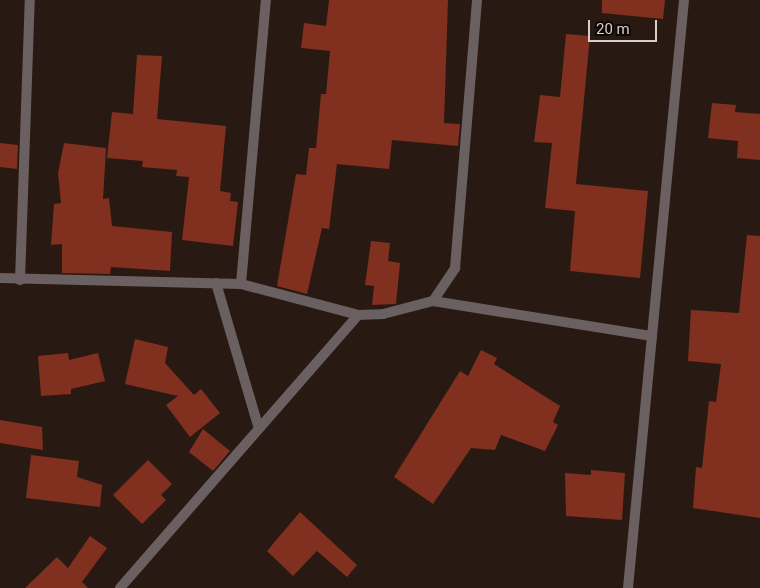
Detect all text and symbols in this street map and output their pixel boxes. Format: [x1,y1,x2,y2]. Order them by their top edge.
scale bar [590,10,659,42]
text: 20 m [596,20,630,38]

